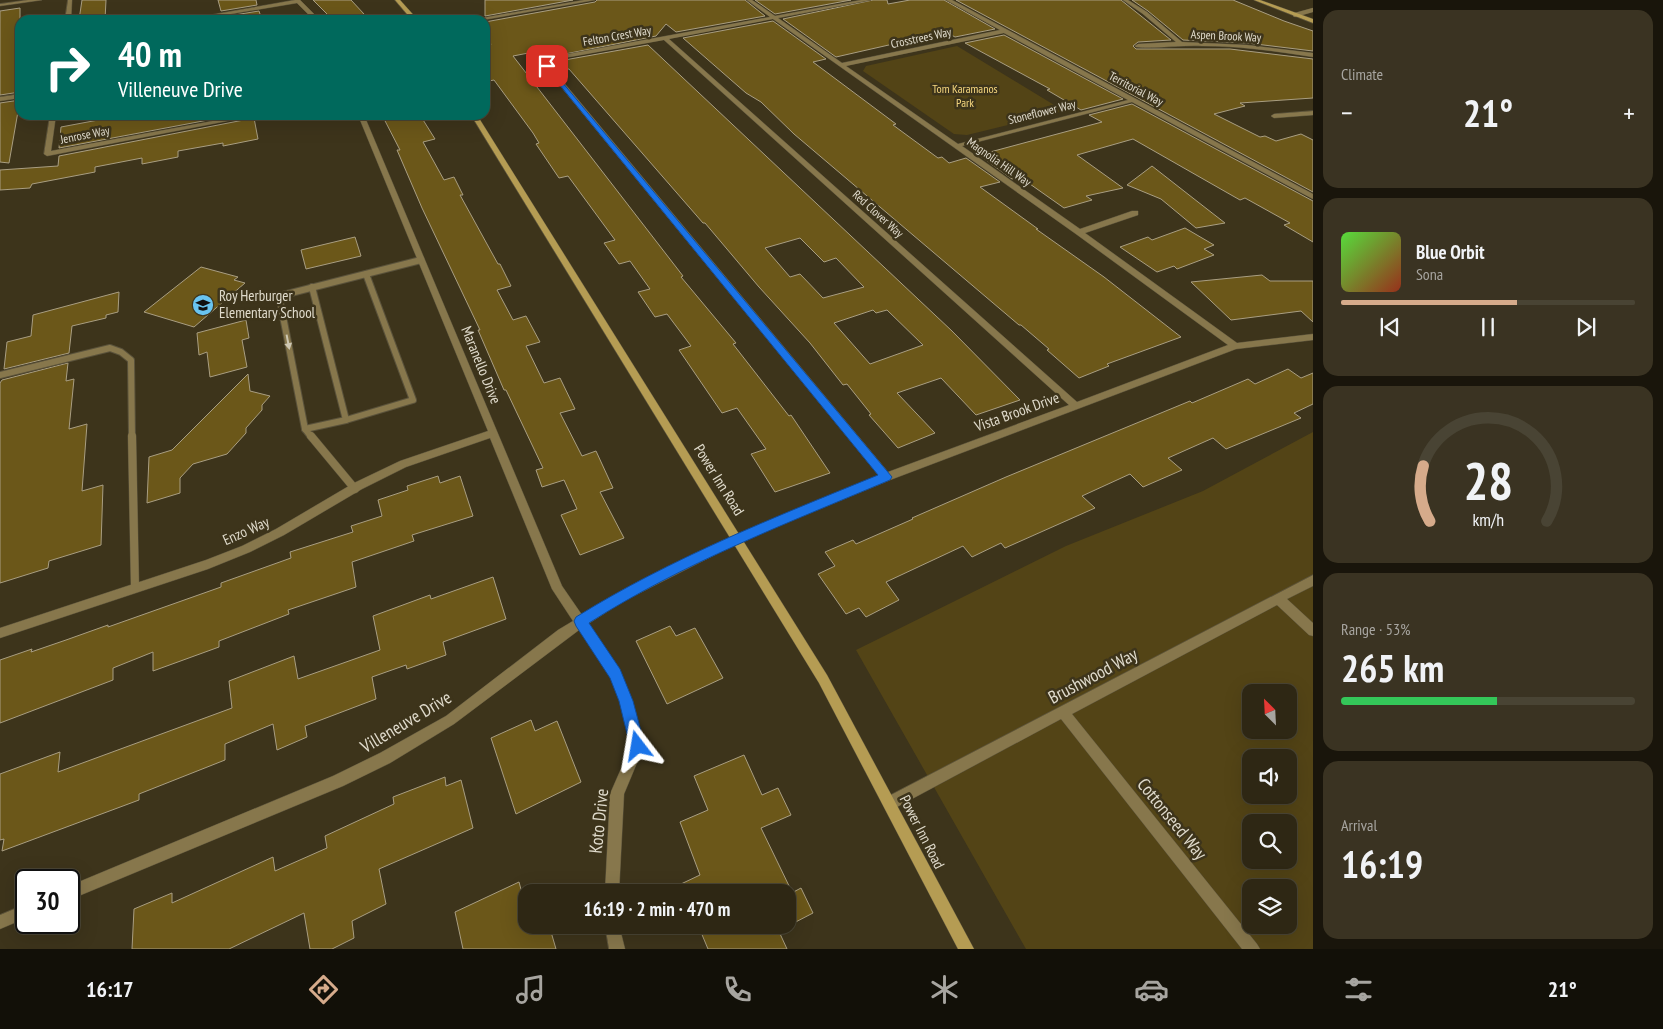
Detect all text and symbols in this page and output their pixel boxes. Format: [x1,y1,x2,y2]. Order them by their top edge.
street label: Felton Crest Way [582,22,653,49]
street label: Crosstrees Way [889,24,953,51]
street label: Aspen Brook Way [1190,26,1262,45]
text: 40 m [118,31,182,77]
icon: right [35,35,100,100]
pin [526,45,568,87]
icon: arrive [533,52,561,80]
text: Climate [1341,64,1383,84]
street label: Territorial Way [1106,68,1166,109]
text: Villeneuve Drive [118,75,243,103]
park label: Tom Karamanos Park [932,81,998,110]
text: 21° [1463,88,1513,137]
text: − [1341,94,1353,131]
text: + [1623,94,1635,131]
street label: Stoneflower Way [1007,96,1078,127]
street label: Jenrose Way [58,122,111,147]
street label: Magnolia Hill Way [964,134,1035,189]
street label: Red Clover Way [850,187,907,241]
text: Blue Orbit [1416,240,1485,264]
text: Sona [1416,264,1443,284]
place label: Roy Herburger Elementary School [219,286,316,322]
school or university icon: Roy Herburger Elementary School [191,293,215,317]
icon: previous [1376,313,1404,341]
icon: pause [1474,313,1502,341]
icon: next [1572,313,1600,341]
street label: Maranello Drive [457,323,506,407]
one-way arrow [285,334,293,350]
street label: Vista Brook Drive [971,387,1062,436]
street label: Power Inn Road [690,441,749,519]
text: 28 [1463,447,1513,514]
text: km/h [1472,508,1504,531]
street label: Enzo Way [220,512,272,549]
text: Range · 53% [1341,619,1410,639]
street label: Brushwood Way [1044,642,1142,709]
text: 265 km [1341,643,1444,692]
north arrow [1242,684,1298,739]
map controls [1242,684,1297,934]
street label: Villeneuve Drive [355,685,455,758]
position arrow [611,719,663,771]
button: sound [1242,749,1297,804]
street label: Cottonseed Way [1132,773,1212,864]
street label: Koto Drive [584,787,613,855]
street label: Power Inn Road [896,792,949,872]
button: search [1242,814,1297,869]
text: Arrival [1341,815,1377,835]
text: 16:19 [1341,839,1423,888]
speed limit sign: 30 [15,869,80,934]
button: layers [1242,879,1297,934]
text: 16:19 · 2 min · 470 m [584,897,730,921]
icon: directions [306,972,341,1007]
icon: music [513,972,548,1007]
icon: phone [720,972,755,1007]
icon: climate [927,972,962,1007]
icon: car [1134,972,1169,1007]
icon: filters [1341,972,1376,1007]
text: 16:17 [86,975,134,1003]
text: 21° [1548,975,1577,1003]

